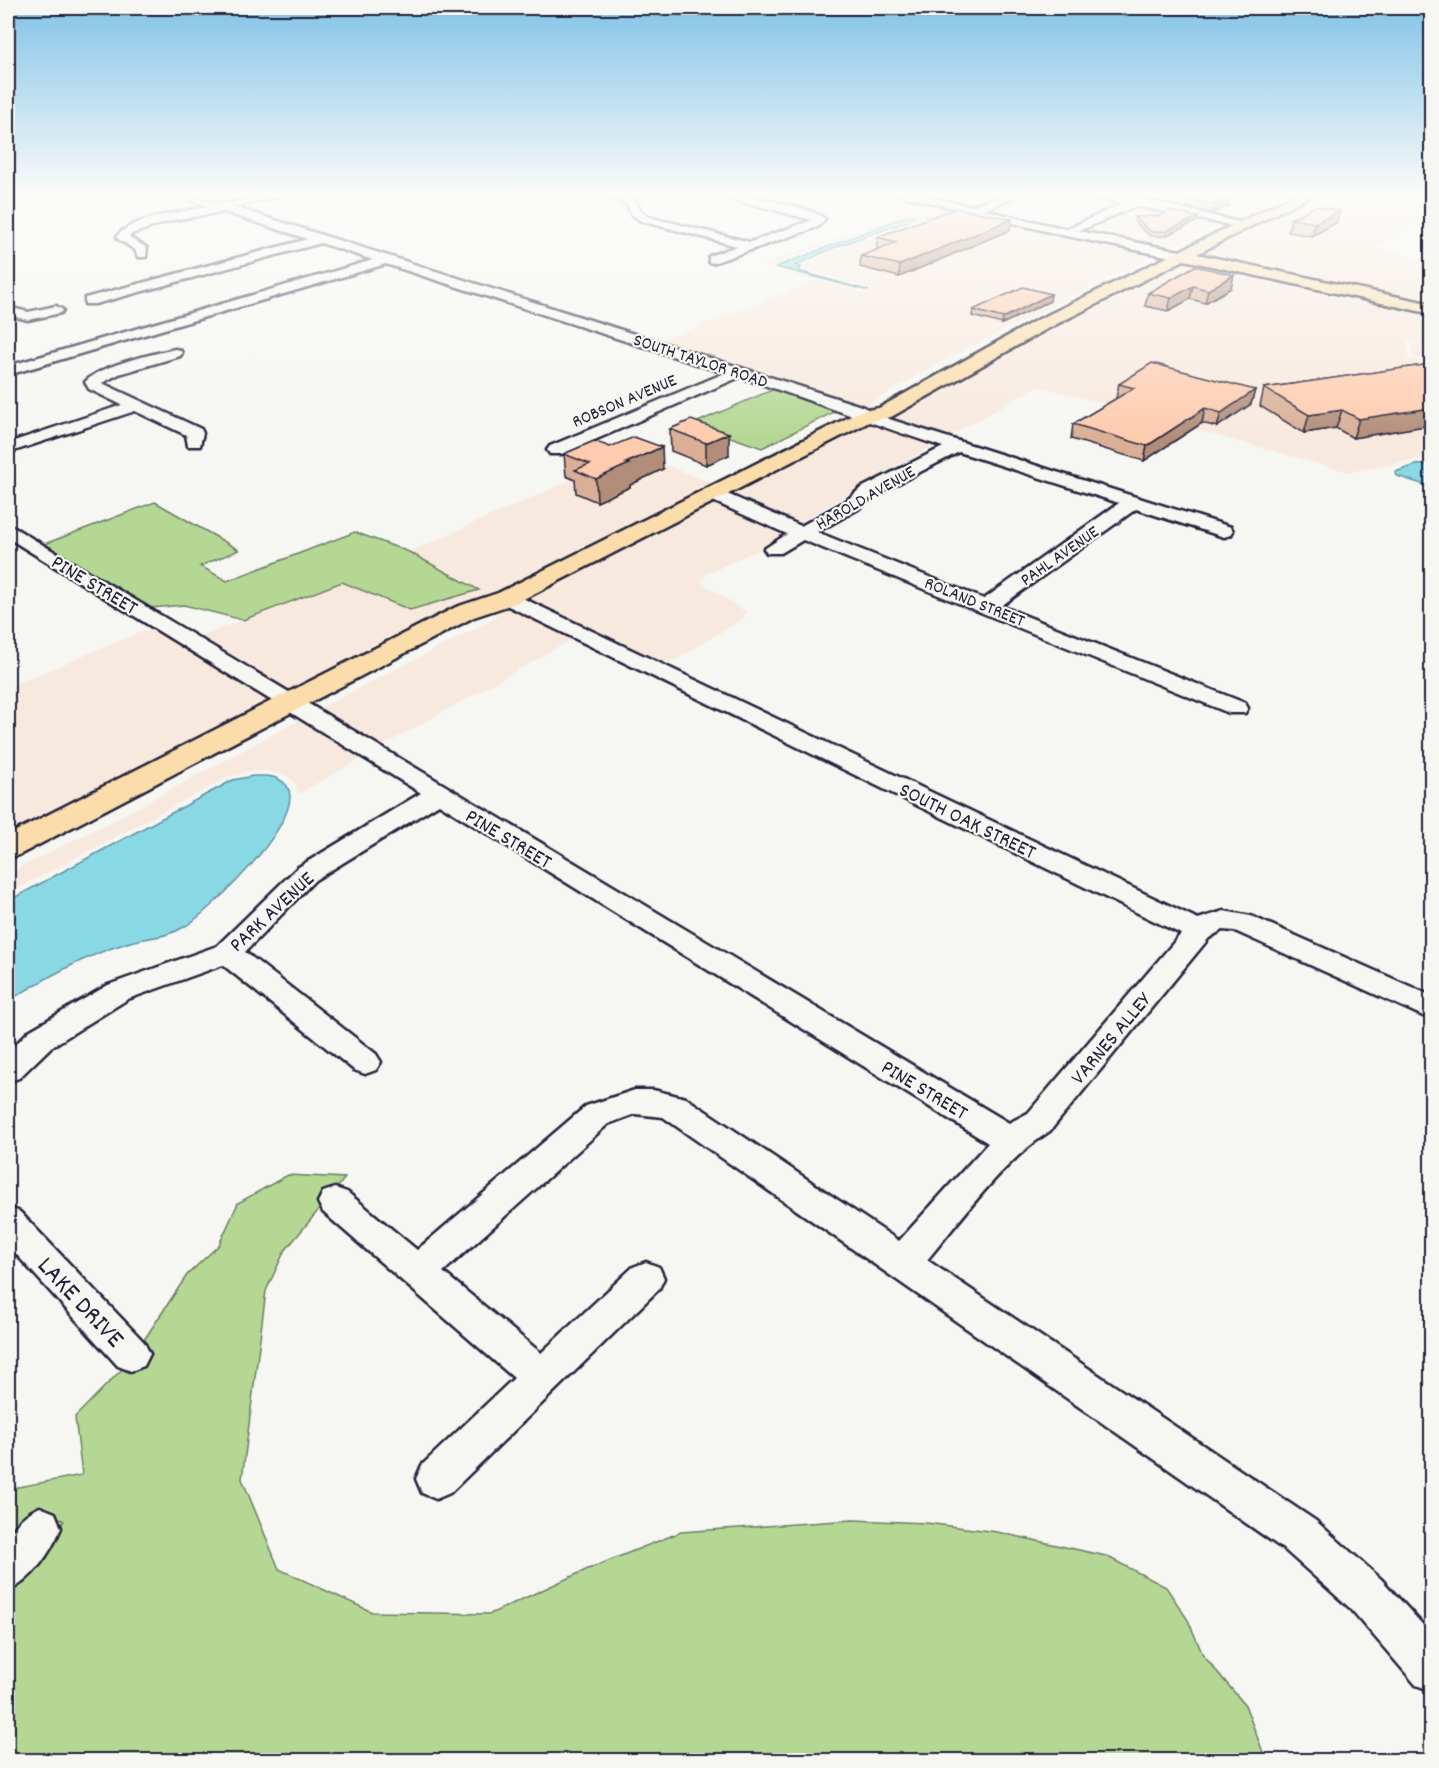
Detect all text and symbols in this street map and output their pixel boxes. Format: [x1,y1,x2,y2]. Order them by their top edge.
street label: SOUTH TAYLOR ROAD [630,329,771,396]
street label: ROBSON AVENUE [569,369,681,436]
street label: HAROLD AVENUE [812,461,921,538]
street label: PAHL AVENUE [1016,521,1105,593]
street label: PINE STREET [45,549,143,624]
street label: ROLAND STREET [920,572,1028,635]
street label: SOUTH OAK STREET [893,777,1041,869]
street label: PINE STREET [459,803,557,878]
street label: PARK AVENUE [224,865,323,961]
street label: VARNES ALLEY [1065,987,1161,1092]
street label: PINE STREET [875,1054,973,1129]
street label: LAKE DRIVE [27,1249,132,1357]

